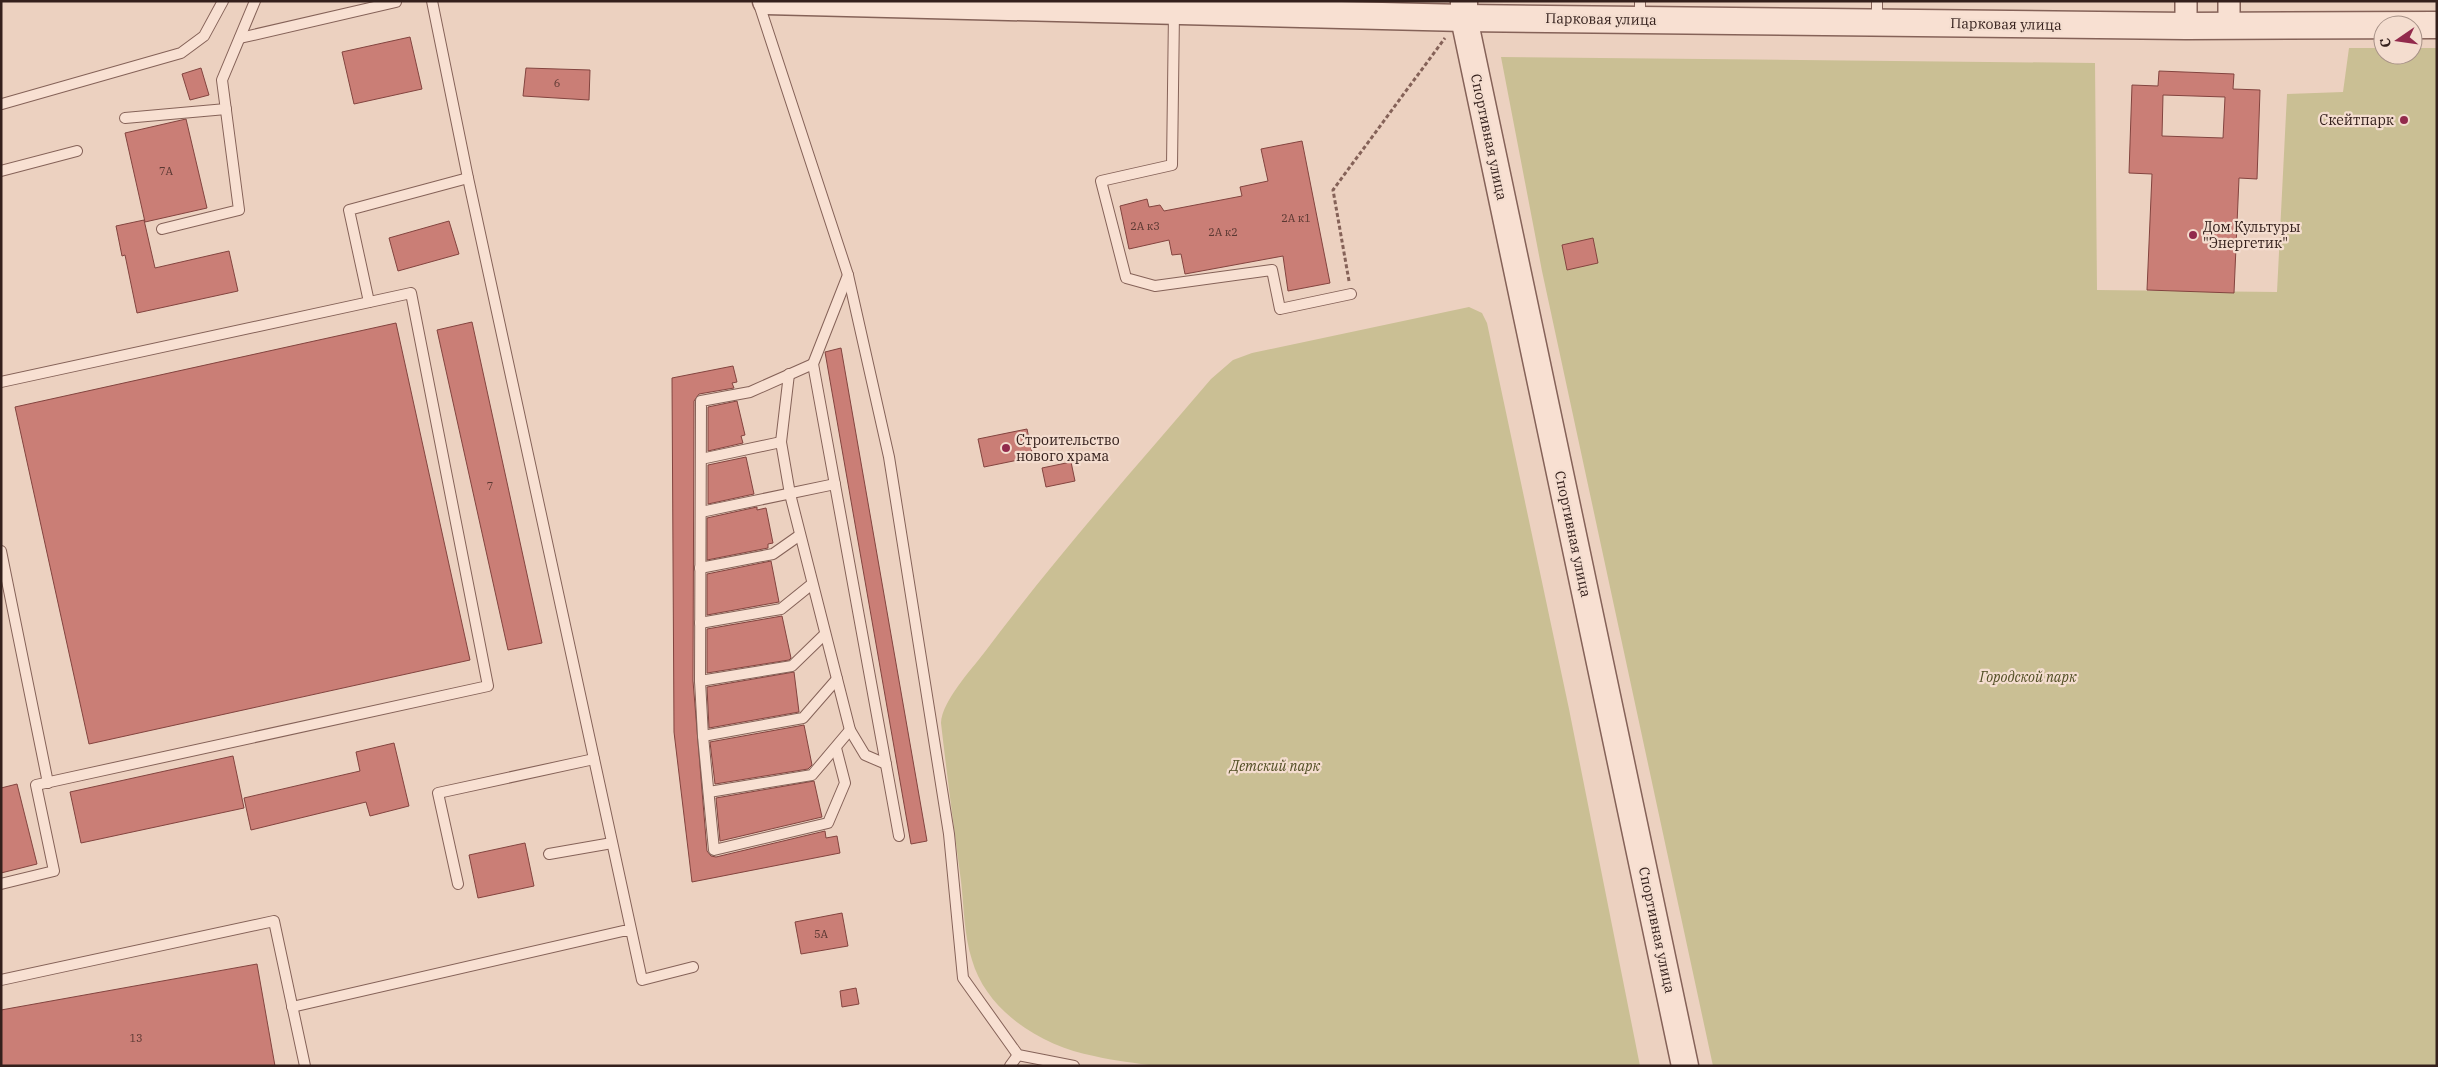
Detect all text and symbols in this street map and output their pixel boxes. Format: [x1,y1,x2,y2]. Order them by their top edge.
street label: Парковая улица [1545,9,1657,29]
street label: Парковая улица [1950,14,2062,34]
north arrow [2373,15,2423,65]
text: С [2376,36,2395,49]
street label: Спортивная улица [1467,72,1511,202]
house number: 6 [554,76,560,90]
place label: Скейтпарк [2319,111,2394,129]
marker: Скейтпарк [2398,114,2410,126]
house number: 7А [159,164,174,178]
house number: 2А к1 [1281,211,1311,225]
place label: Дом Культуры "Энергетик" [2203,218,2301,252]
house number: 2А к3 [1130,219,1160,233]
house number: 2А к2 [1208,225,1238,239]
marker: Дом Культуры "Энергетик" [2187,229,2199,241]
place label: Строительство нового храма [1016,431,1120,465]
marker: Строительство нового храма [1000,442,1012,454]
street label: Спортивная улица [1551,469,1595,599]
house number: 7 [487,479,493,493]
park label: Городской парк [1978,668,2077,686]
park label: Детский парк [1228,757,1320,775]
street label: Спортивная улица [1635,865,1679,995]
house number: 5А [814,927,829,941]
house number: 13 [129,1031,143,1045]

